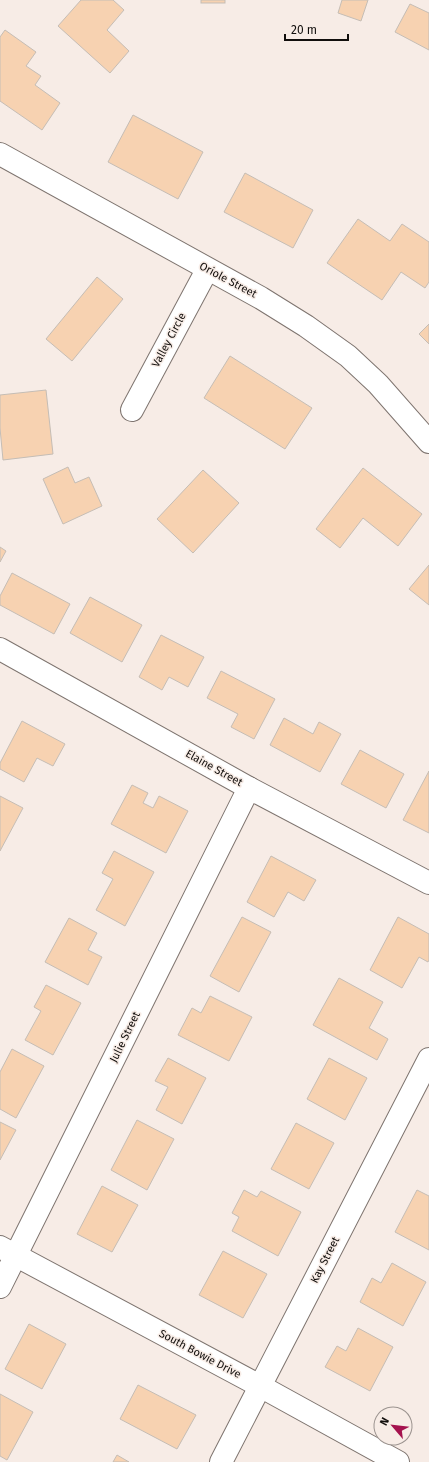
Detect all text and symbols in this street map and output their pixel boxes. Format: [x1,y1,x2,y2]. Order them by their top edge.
scale bar [285,16,348,42]
text: 20 m [291,23,317,37]
street label: Oriole Street [197,259,259,301]
street label: Valley Circle [149,311,189,369]
street label: Elaine Street [183,747,245,789]
street label: Julie Street [107,1009,143,1064]
street label: Kay Street [308,1235,342,1285]
street label: South Bowie Drive [157,1327,243,1381]
north arrow [373,1406,413,1446]
text: N [377,1415,392,1428]

